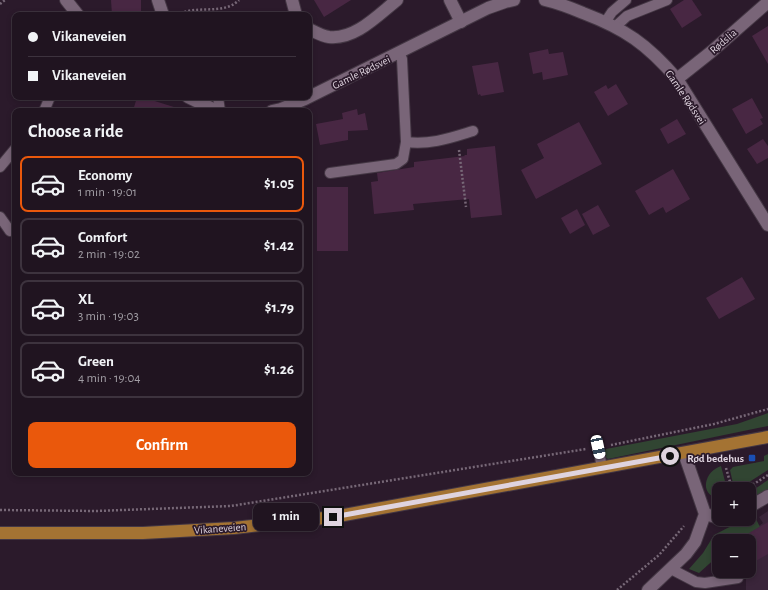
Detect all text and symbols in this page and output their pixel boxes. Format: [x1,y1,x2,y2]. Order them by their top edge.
street label: Rødslia [708,27,739,56]
text: Vikaneveien [52,29,127,44]
street label: Gamle Rødsvei [331,54,392,91]
text: Vikaneveien [52,68,127,83]
street label: Gamle Rødsvei [663,68,708,126]
text: Choose a ride [28,123,123,141]
icon: car [30,166,66,202]
text: Economy [78,168,132,183]
text: $1.05 [264,176,294,191]
text: 1 min · 19:01 [78,186,137,199]
icon: car [30,228,66,264]
text: Comfort [78,230,127,245]
text: $1.42 [264,238,294,253]
text: 2 min · 19:02 [78,248,140,261]
icon: car [30,290,66,326]
text: XL [78,292,94,307]
text: $1.79 [265,300,294,315]
text: 3 min · 19:03 [78,310,139,323]
icon: car [30,352,66,388]
text: Green [78,354,114,369]
text: $1.26 [264,362,294,377]
text: 4 min · 19:04 [78,372,141,385]
button: Confirm [28,422,296,468]
car [590,434,606,460]
route start [661,447,679,465]
place label: Rød bedehus [687,453,744,464]
marker: Rød bedehus [747,453,757,463]
map controls [712,482,756,578]
button: + [712,482,756,526]
callout: 1 min [253,503,319,531]
route end [324,508,342,526]
text: 1 min [272,510,300,523]
street label: Vikaneveien [194,521,247,536]
button: − [712,534,756,578]

